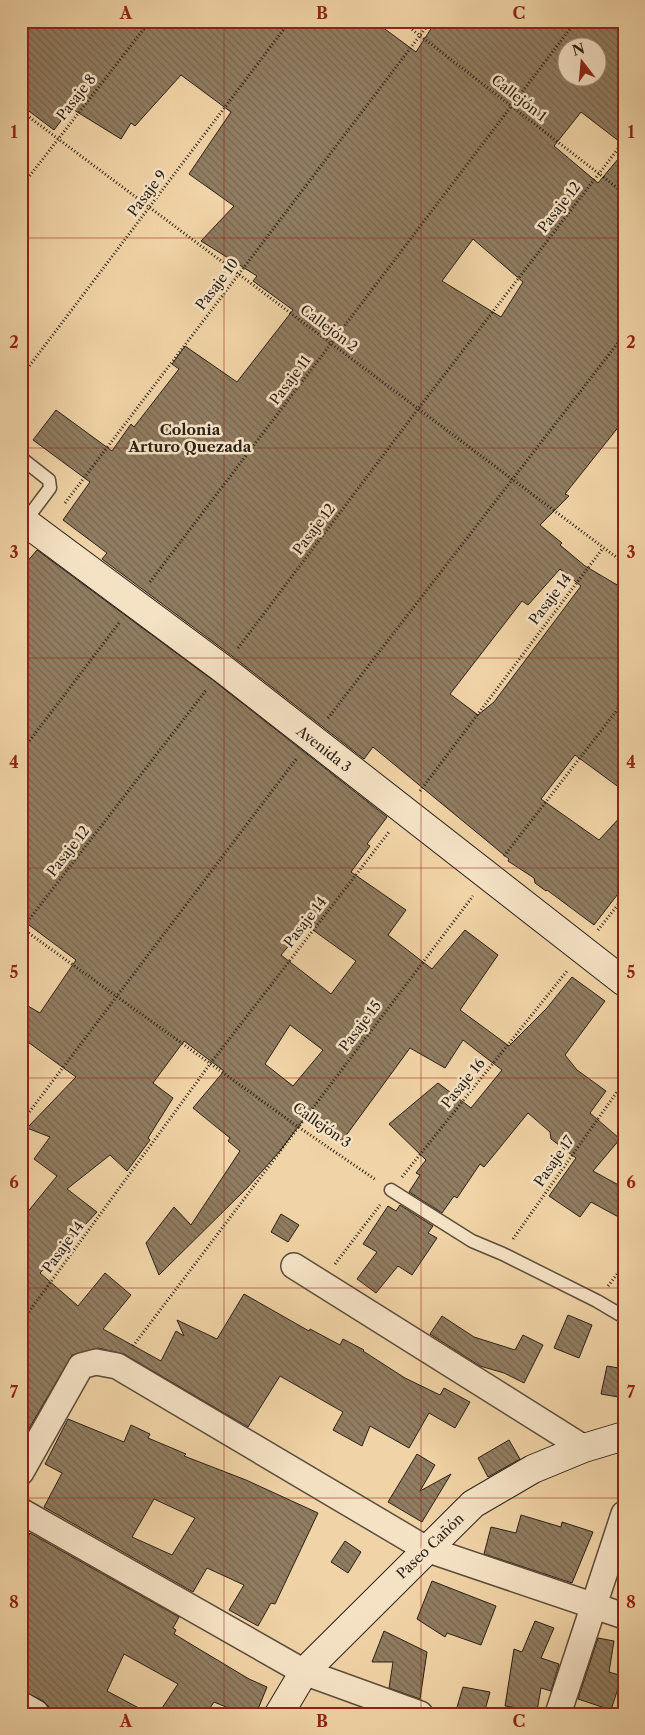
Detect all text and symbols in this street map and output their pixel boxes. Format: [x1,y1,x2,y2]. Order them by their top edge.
text: A [119,3,133,23]
text: B [316,3,328,23]
text: C [513,3,525,23]
north arrow [558,38,608,88]
text: N [570,39,587,60]
street label: Pasaje 8 [52,70,100,124]
street label: Callejón 1 [488,71,550,125]
text: 1 [10,122,18,142]
text: 1 [627,122,635,142]
street label: Pasaje 9 [124,166,170,220]
street label: Pasaje 12 [534,178,584,236]
street label: Pasaje 10 [192,254,242,313]
street label: Callejón 2 [297,301,361,355]
text: 2 [9,332,19,352]
text: 2 [626,332,636,352]
street label: Pasaje 11 [266,352,314,408]
district label: Colonia Arturo Quezada [128,420,252,456]
street label: Pasaje 12 [289,500,339,558]
text: 3 [9,542,19,562]
text: 3 [626,542,636,562]
street label: Pasaje 14 [525,570,575,628]
street label: Avenida 3 [292,721,355,776]
text: 4 [9,752,19,772]
text: 4 [626,752,636,772]
street label: Pasaje 12 [43,822,93,880]
street label: Pasaje 14 [280,893,330,951]
text: 5 [10,962,19,982]
text: 5 [627,962,636,982]
street label: Pasaje 15 [335,997,385,1055]
street label: Pasaje 16 [437,1054,489,1112]
street label: Callejón 3 [289,1098,355,1152]
street label: Pasaje 17 [530,1132,578,1190]
text: 6 [9,1172,19,1192]
text: 6 [626,1172,636,1192]
street label: Pasaje 14 [38,1218,88,1276]
text: 7 [10,1382,19,1402]
text: 7 [627,1382,636,1402]
street label: Paseo Cañón [393,1509,468,1583]
text: 8 [9,1592,19,1612]
text: 8 [626,1592,636,1612]
text: A [119,1711,133,1731]
text: B [316,1711,328,1731]
text: C [513,1711,525,1731]

